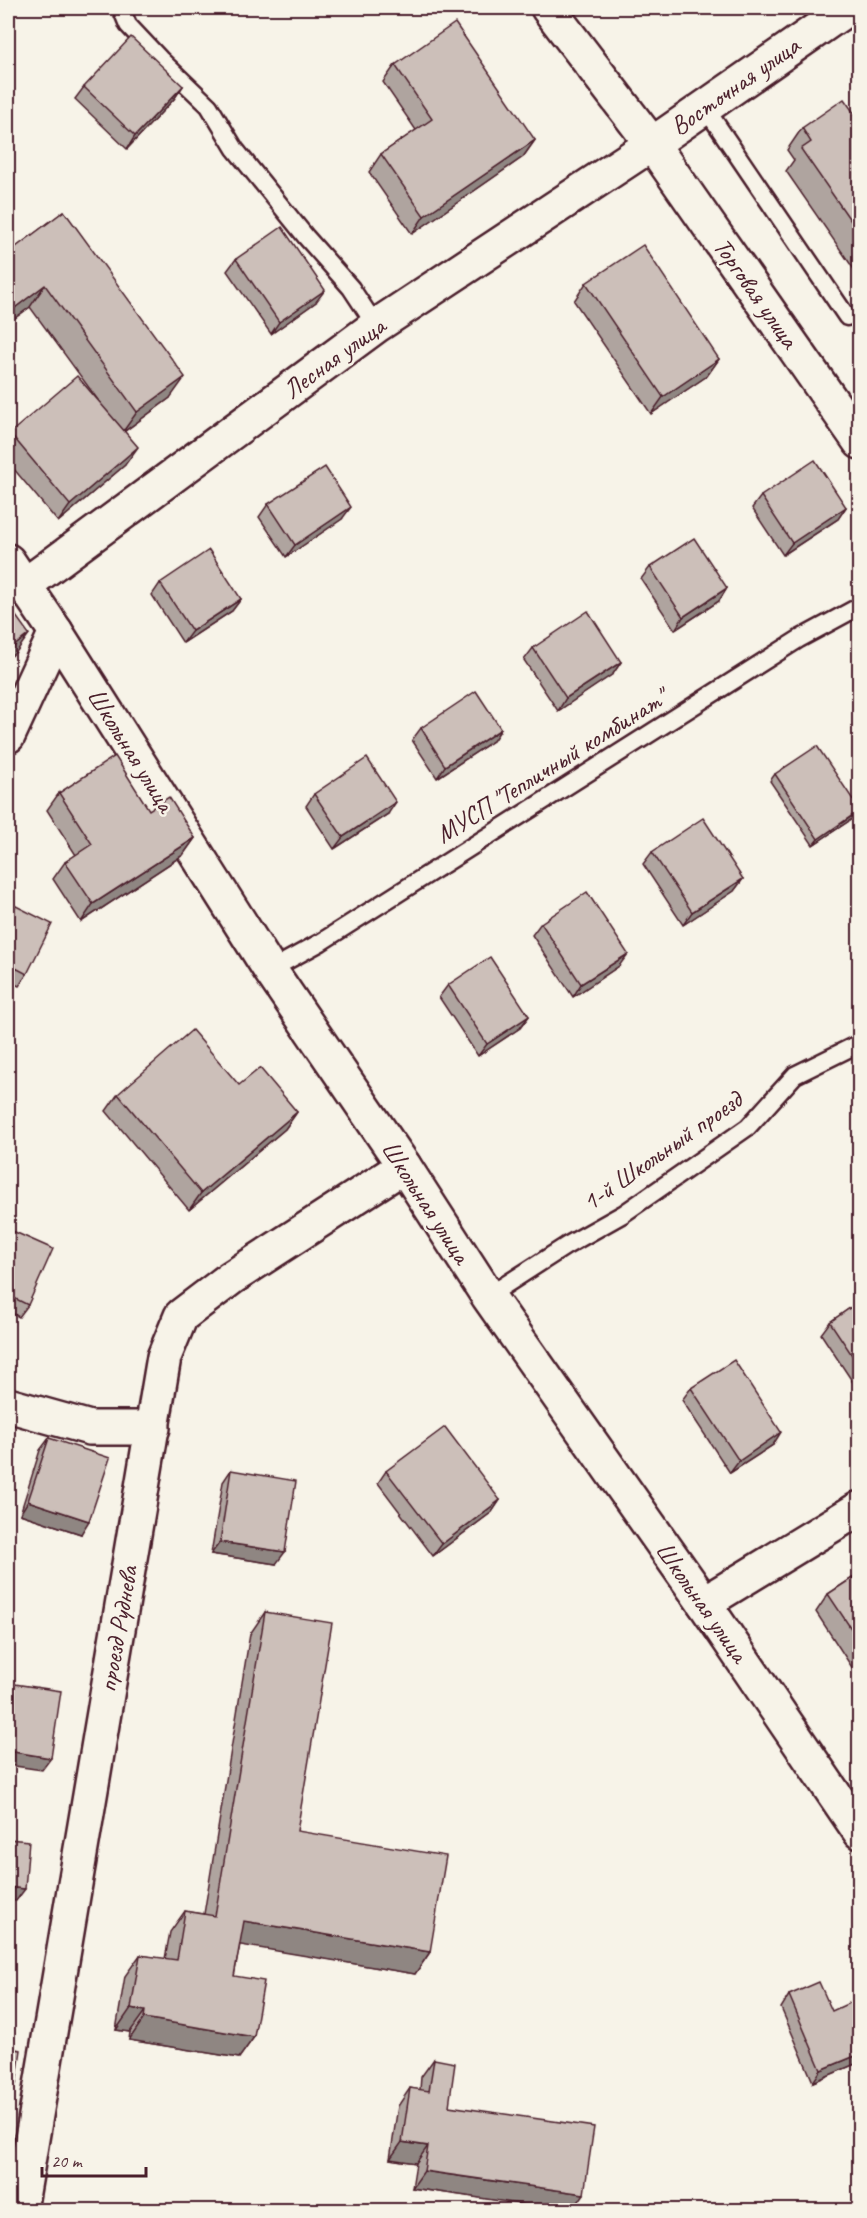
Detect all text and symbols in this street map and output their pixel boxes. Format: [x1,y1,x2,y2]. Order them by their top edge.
street label: Восточная улица [664,28,807,143]
street label: Торговая улица [706,231,807,356]
street label: Лесная улица [276,308,394,406]
street label: МУСП "Тепличный комбинат" [430,679,677,850]
street label: Школьная улица [80,682,183,820]
street label: 1-й Школьный проезд [576,1082,751,1218]
street label: Школьная улица [374,1134,479,1272]
street label: Школьная улица [648,1535,757,1671]
street label: проезд Руднева [91,1562,146,1695]
scale bar [42,2140,146,2178]
text: 20 m [51,2150,84,2172]

